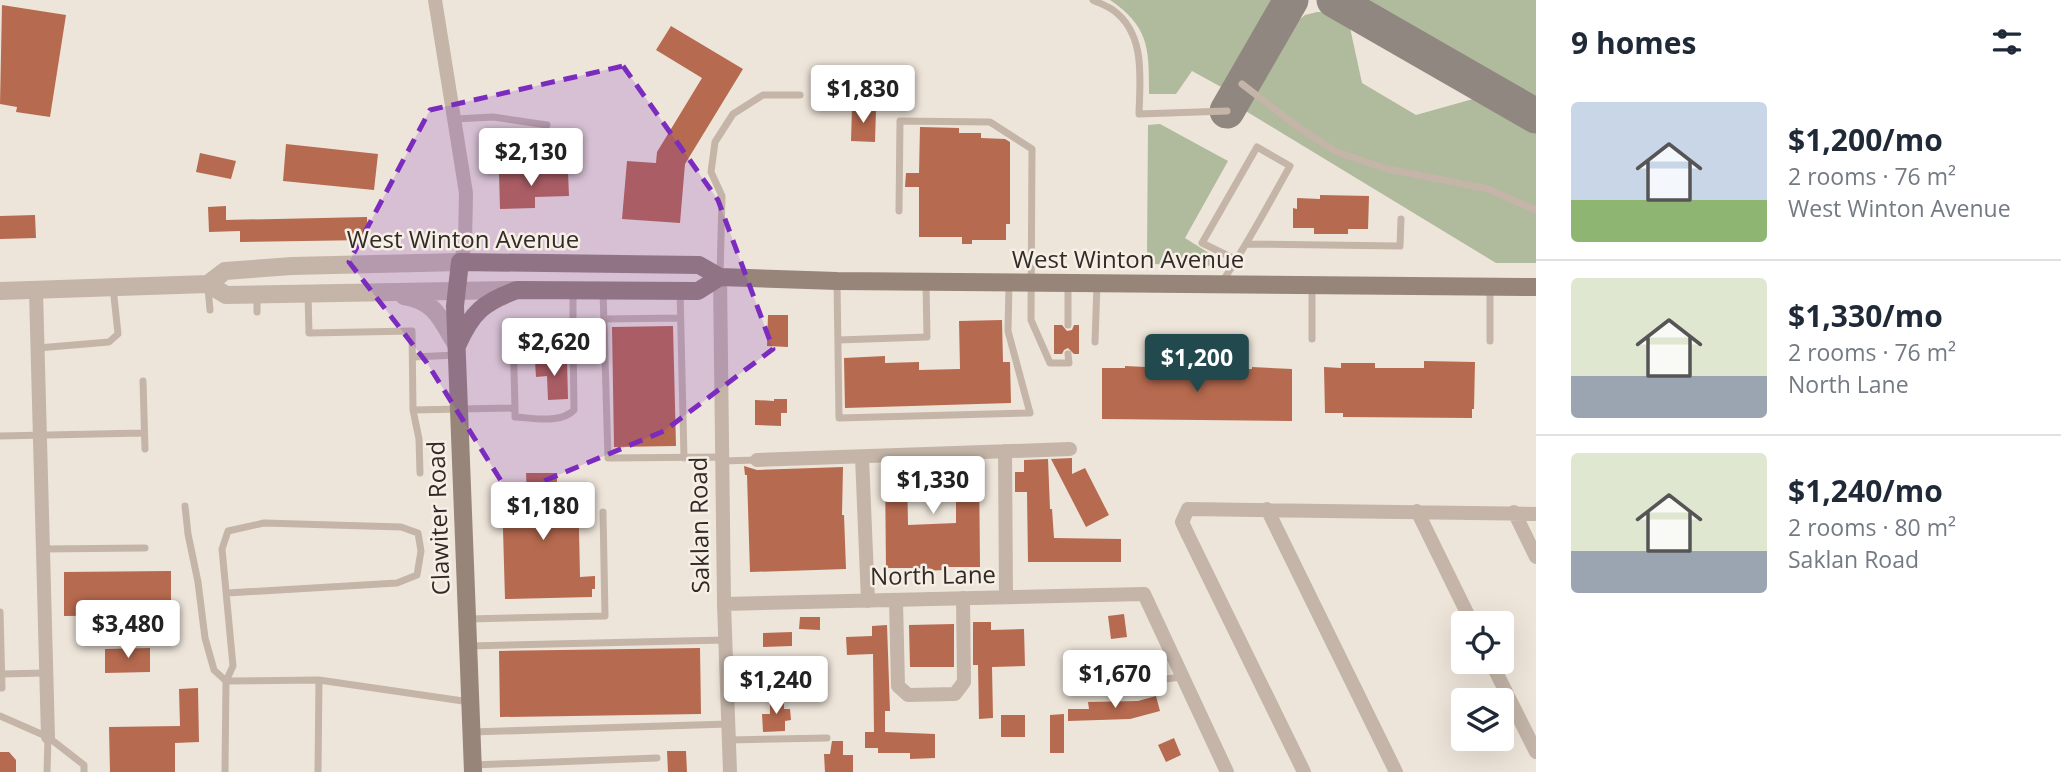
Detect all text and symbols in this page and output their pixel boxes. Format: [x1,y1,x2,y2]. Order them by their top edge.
text: 9 homes [1571,22,1696,63]
icon: filters [1988,23,2026,61]
pin: $1,830 [806,66,920,125]
text: $1,830 [827,72,899,104]
text: $1,200/mo [1788,119,1943,160]
pin: $2,130 [474,128,588,188]
icon: home [1627,130,1711,214]
text: $2,130 [495,135,567,167]
text: 2 rooms · 76 m² [1788,160,1956,192]
text: West Winton Avenue [1788,192,2011,224]
street label: West Winton Avenue [347,222,579,255]
street label: West Winton Avenue [1012,242,1244,275]
text: $1,330/mo [1788,295,1943,336]
icon: home [1627,306,1711,390]
pin: $2,620 [497,318,611,378]
text: $2,620 [518,325,590,357]
pin: $1,200 [1140,334,1254,394]
text: 2 rooms · 76 m² [1788,336,1956,368]
text: $1,200 [1161,341,1233,373]
text: North Lane [1788,368,1909,400]
street label: Clawiter Road [418,440,457,596]
street label: Saklan Road [681,456,716,594]
pin: $1,330 [876,456,990,516]
text: $1,330 [897,463,969,495]
text: $1,240/mo [1788,470,1943,511]
icon: home [1627,481,1711,565]
pin: $1,180 [486,482,600,542]
text: $1,180 [507,489,579,521]
text: 2 rooms · 80 m² [1788,511,1956,543]
text: Saklan Road [1788,543,1919,575]
street label: North Lane [870,557,996,592]
pin: $3,480 [71,600,185,660]
text: $3,480 [92,607,164,639]
map controls [1451,611,1514,751]
button: locate [1451,611,1514,674]
pin: $1,670 [1058,650,1172,710]
pin: $1,240 [719,656,833,716]
text: $1,670 [1079,657,1151,689]
text: $1,240 [740,663,812,695]
button: layers [1451,688,1514,751]

